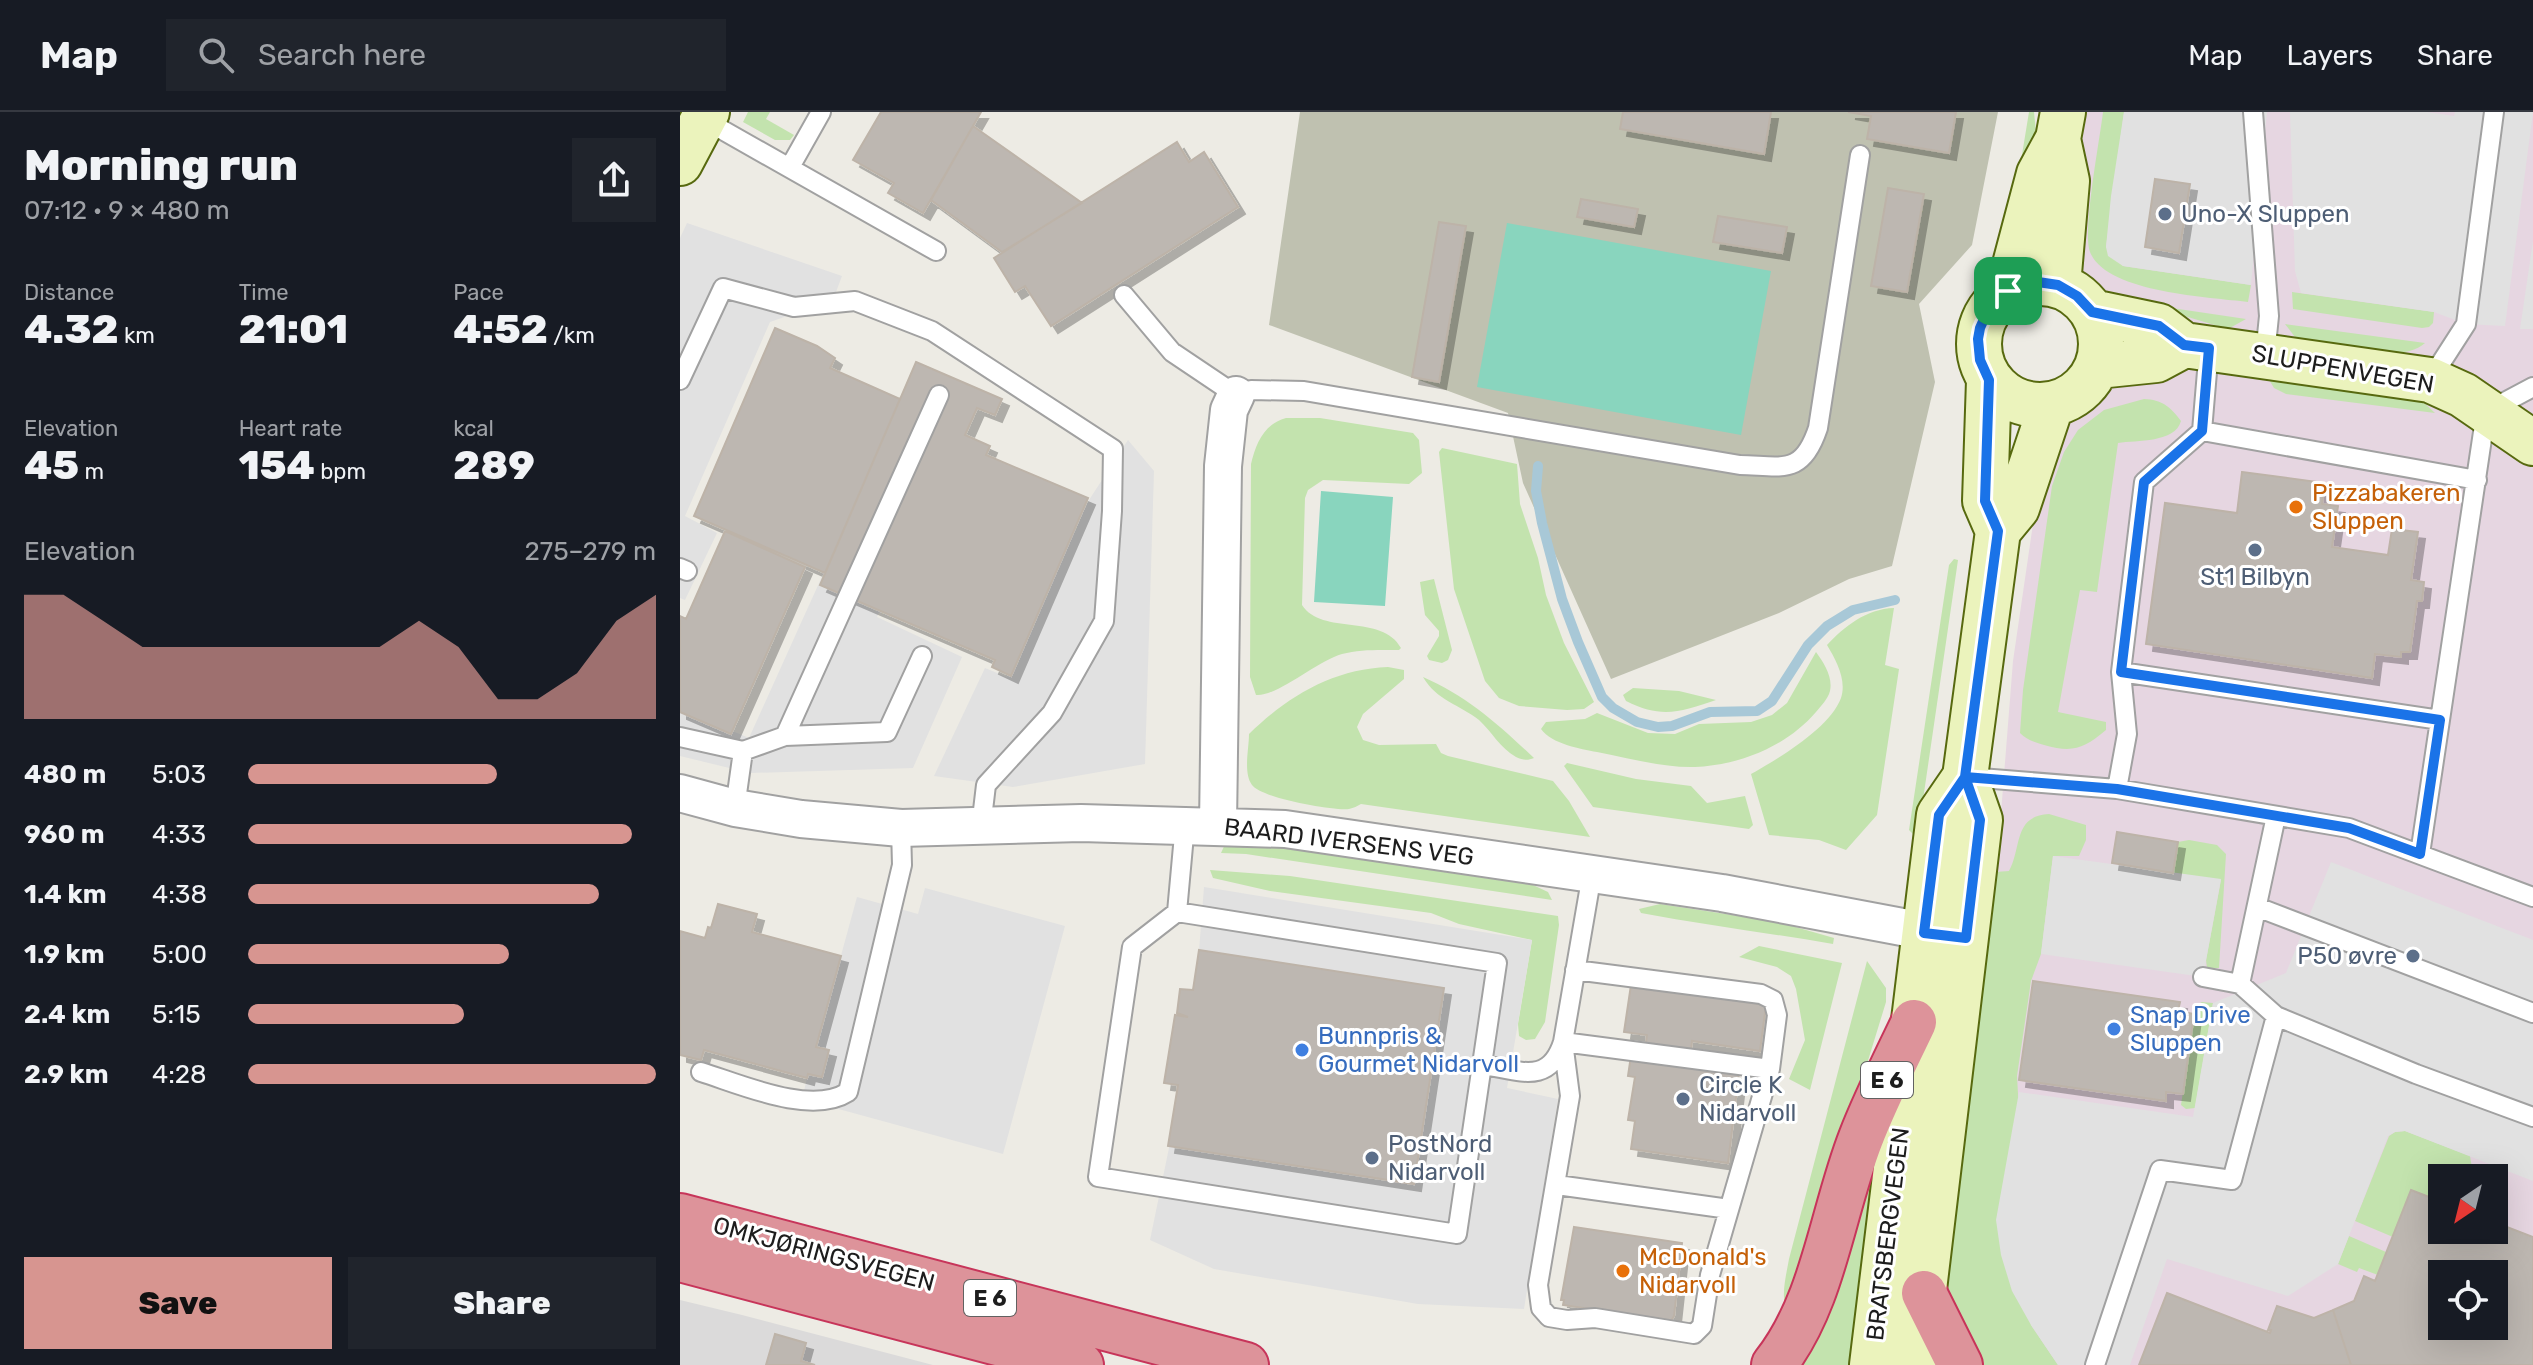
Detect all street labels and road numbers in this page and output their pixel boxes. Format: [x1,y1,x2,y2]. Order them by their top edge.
street label: SLUPPENVEGEN [2250,339,2436,399]
street label: BAARD IVERSENS VEG [1223,813,1475,871]
road number: E 6 [1861,1062,1913,1098]
street label: BRATSBERGVEGEN [1861,1126,1915,1342]
street label: OMKJØRINGSVEGEN [710,1211,938,1297]
road number: E 6 [964,1280,1016,1316]

